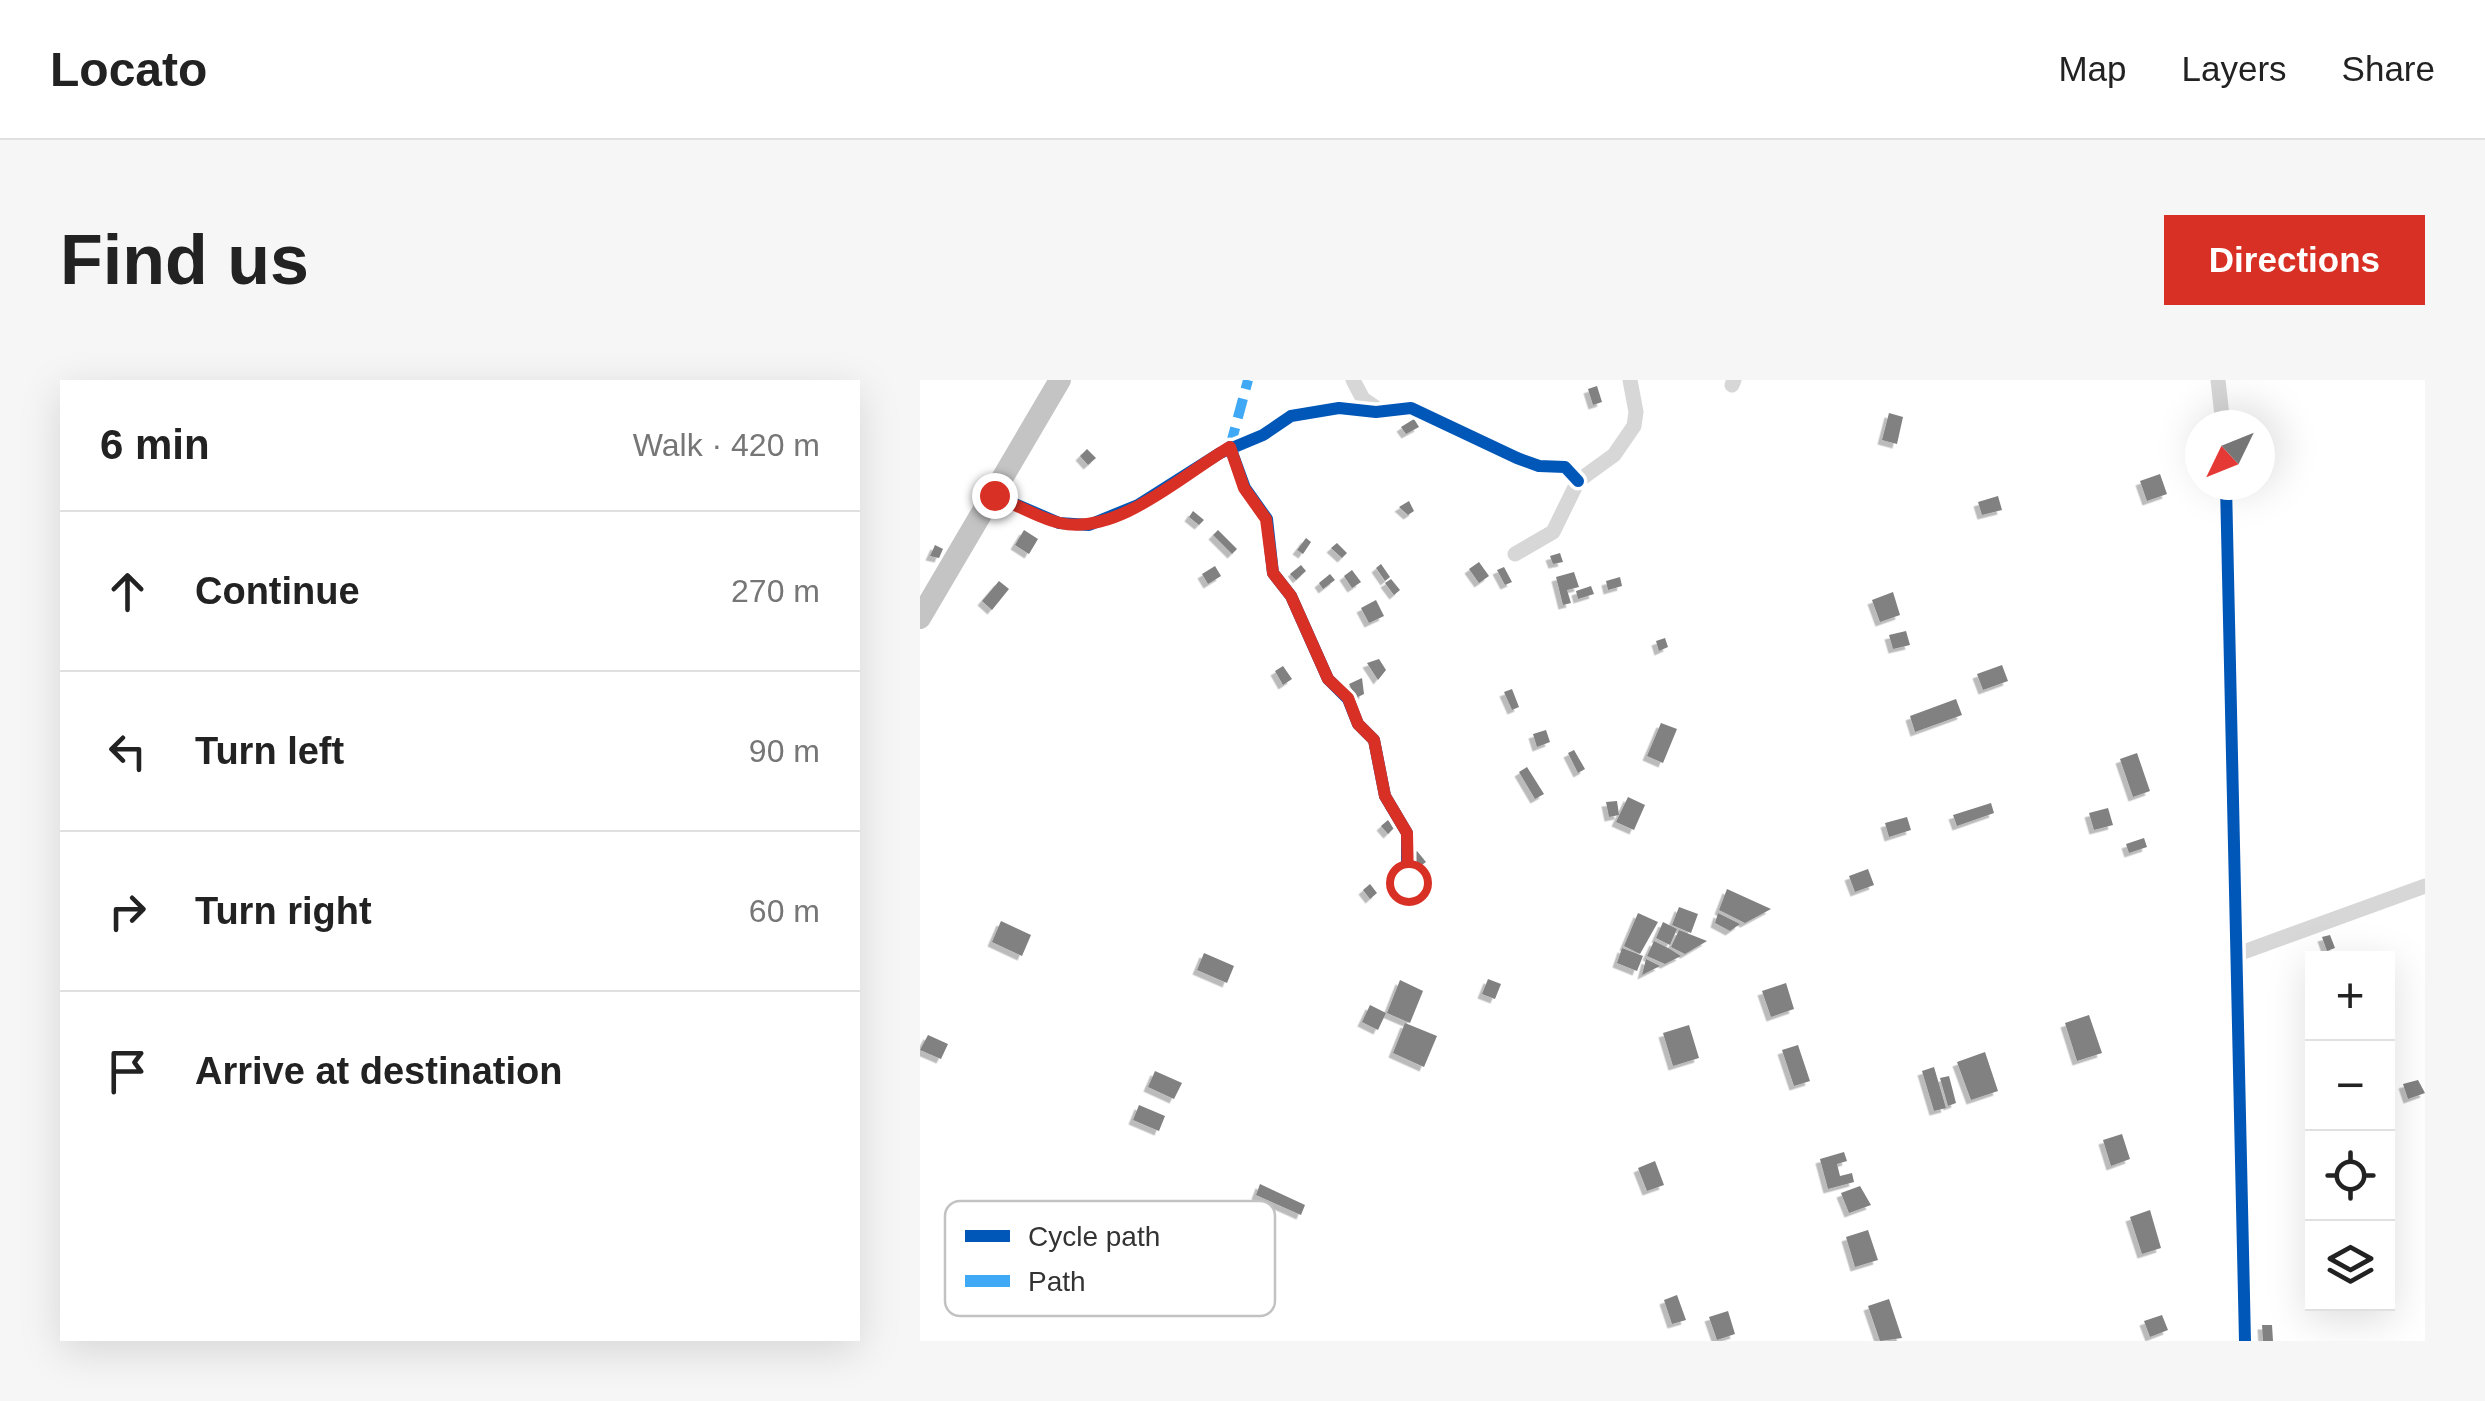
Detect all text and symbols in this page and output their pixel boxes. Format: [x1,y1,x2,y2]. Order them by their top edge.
text: Locato [50,43,207,96]
text: Map [2058,49,2127,88]
text: Layers [2182,49,2287,88]
text: Share [2342,49,2435,88]
button: Directions [2164,215,2425,305]
text: Find us [60,221,309,299]
north arrow [2185,410,2275,500]
text: 6 min [100,421,210,468]
text: Walk · 420 m [633,427,820,463]
route end [972,473,1018,519]
icon: ahead [100,564,155,619]
text: Continue [195,570,360,612]
text: 270 m [731,573,820,609]
icon: left [100,724,155,779]
text: Turn left [195,730,344,772]
text: 90 m [749,733,820,769]
route start [1386,860,1432,906]
icon: right [100,884,155,939]
text: Turn right [195,890,372,932]
text: 60 m [749,893,820,929]
map controls [2305,951,2395,1311]
button: + [2305,951,2395,1041]
button: − [2305,1041,2395,1131]
icon: arrive [100,1044,155,1099]
text: Arrive at destination [195,1050,562,1092]
button: locate [2305,1131,2395,1221]
legend [945,1201,1275,1316]
text: Cycle path [1028,1221,1160,1252]
button: layers [2305,1221,2395,1311]
text: Path [1028,1266,1086,1297]

